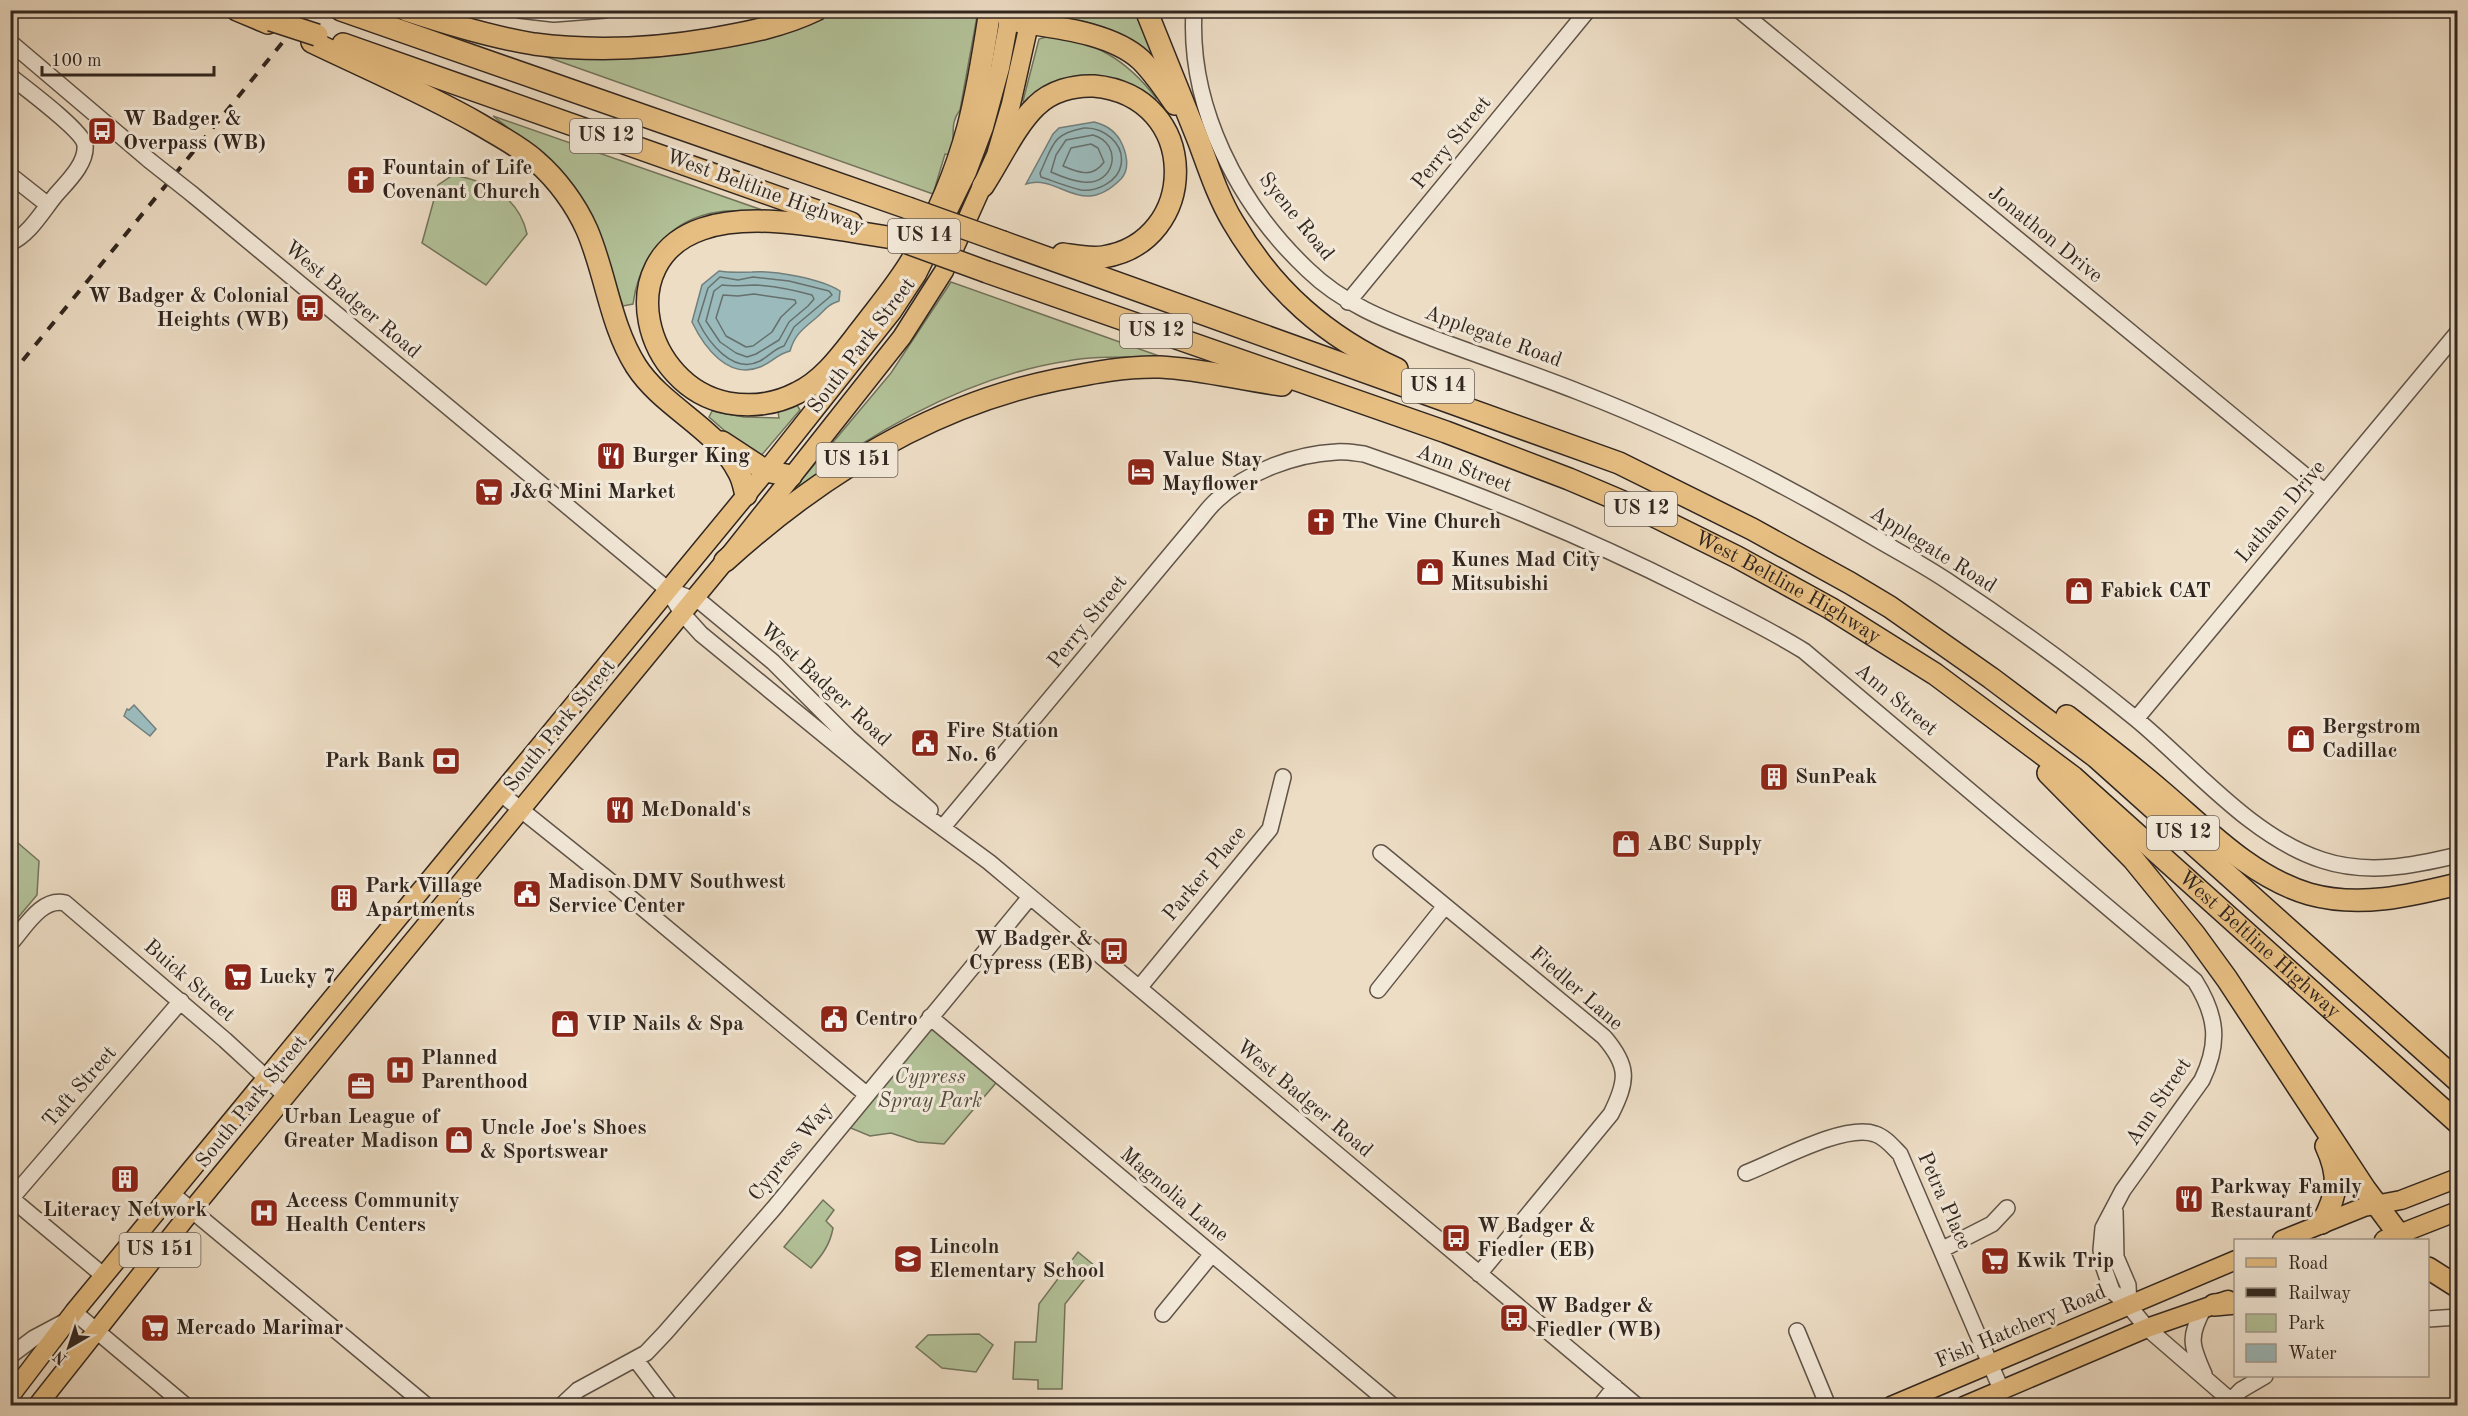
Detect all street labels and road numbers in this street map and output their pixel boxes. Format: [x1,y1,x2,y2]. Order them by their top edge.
street label: Perry Street [1408,93,1496,193]
road number: US 12 [570,119,642,153]
street label: West Beltline Highway [663,146,867,238]
street label: Syene Road [1254,169,1338,265]
street label: Jonathon Drive [1984,183,2106,287]
road number: US 14 [888,219,960,253]
street label: West Badger Road [280,237,424,363]
street label: South Park Street [804,274,920,418]
street label: Applegate Road [1422,302,1565,372]
road number: US 12 [1120,314,1192,348]
road number: US 14 [1402,369,1474,403]
street label: Ann Street [1413,441,1515,497]
road number: US 151 [816,443,898,477]
street label: Latham Drive [2232,457,2330,567]
road number: US 12 [1605,492,1677,526]
street label: Applegate Road [1866,503,2000,597]
street label: West Beltline Highway [1691,527,1884,648]
street label: Perry Street [1044,572,1132,672]
street label: West Badger Road [755,619,895,751]
street label: South Park Street [500,656,620,796]
street label: Ann Street [1851,660,1941,740]
road number: US 12 [2147,816,2219,850]
street label: Parker Place [1159,823,1251,925]
street label: West Beltline Highway [2174,867,2344,1022]
street label: Buick Street [139,936,239,1026]
street label: Fiedler Lane [1525,943,1627,1035]
street label: South Park Street [192,1032,312,1172]
street label: West Badger Road [1232,1036,1376,1162]
street label: Taft Street [39,1042,121,1132]
street label: Ann Street [2122,1055,2196,1149]
street label: Cypress Way [745,1099,837,1205]
street label: Magnolia Lane [1116,1144,1232,1246]
street label: Petra Place [1913,1149,1975,1253]
road number: US 151 [120,1233,201,1267]
street label: Fish Hatchery Road [1933,1282,2109,1372]

